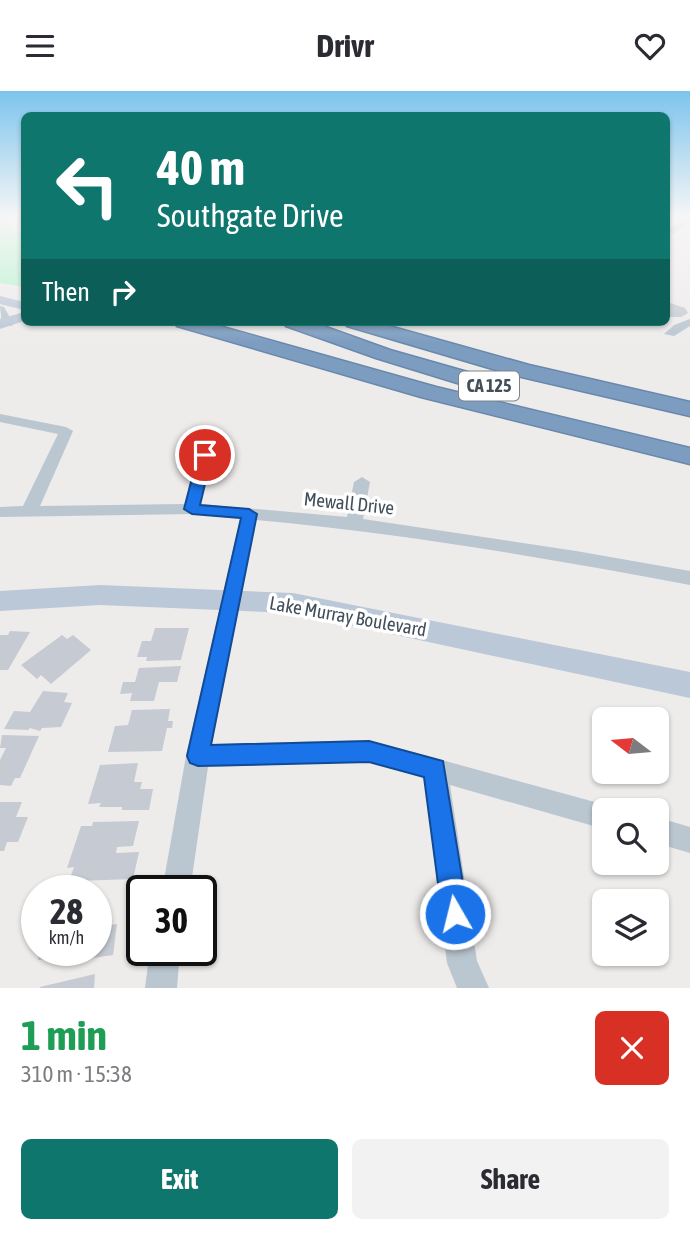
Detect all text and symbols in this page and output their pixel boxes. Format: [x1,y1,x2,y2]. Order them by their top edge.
icon: menu [21,27,59,65]
text: Drivr [316,27,374,64]
icon: heart [631,27,669,65]
text: 40 m [157,139,245,195]
icon: left [42,140,133,231]
text: Southgate Drive [157,197,344,234]
icon: right [104,273,142,311]
text: Then [42,277,90,307]
road number: CA 125 [459,372,519,401]
pin [175,425,235,485]
icon: arrive [186,436,224,474]
street label: Mewall Drive [303,487,395,519]
street label: Lake Murray Boulevard [268,591,428,641]
north arrow [592,707,668,784]
map controls [592,707,669,966]
button: search [592,798,669,875]
speed limit sign: 30 [126,875,217,966]
position arrow [418,877,492,951]
button: layers [592,889,669,966]
text: 28 [50,891,83,931]
text: km/h [49,927,84,948]
text: 1 min [21,1011,107,1059]
button: close [595,1011,669,1085]
text: 310 m · 15:38 [21,1061,132,1087]
button: Exit [21,1139,338,1219]
button: Share [352,1139,669,1219]

